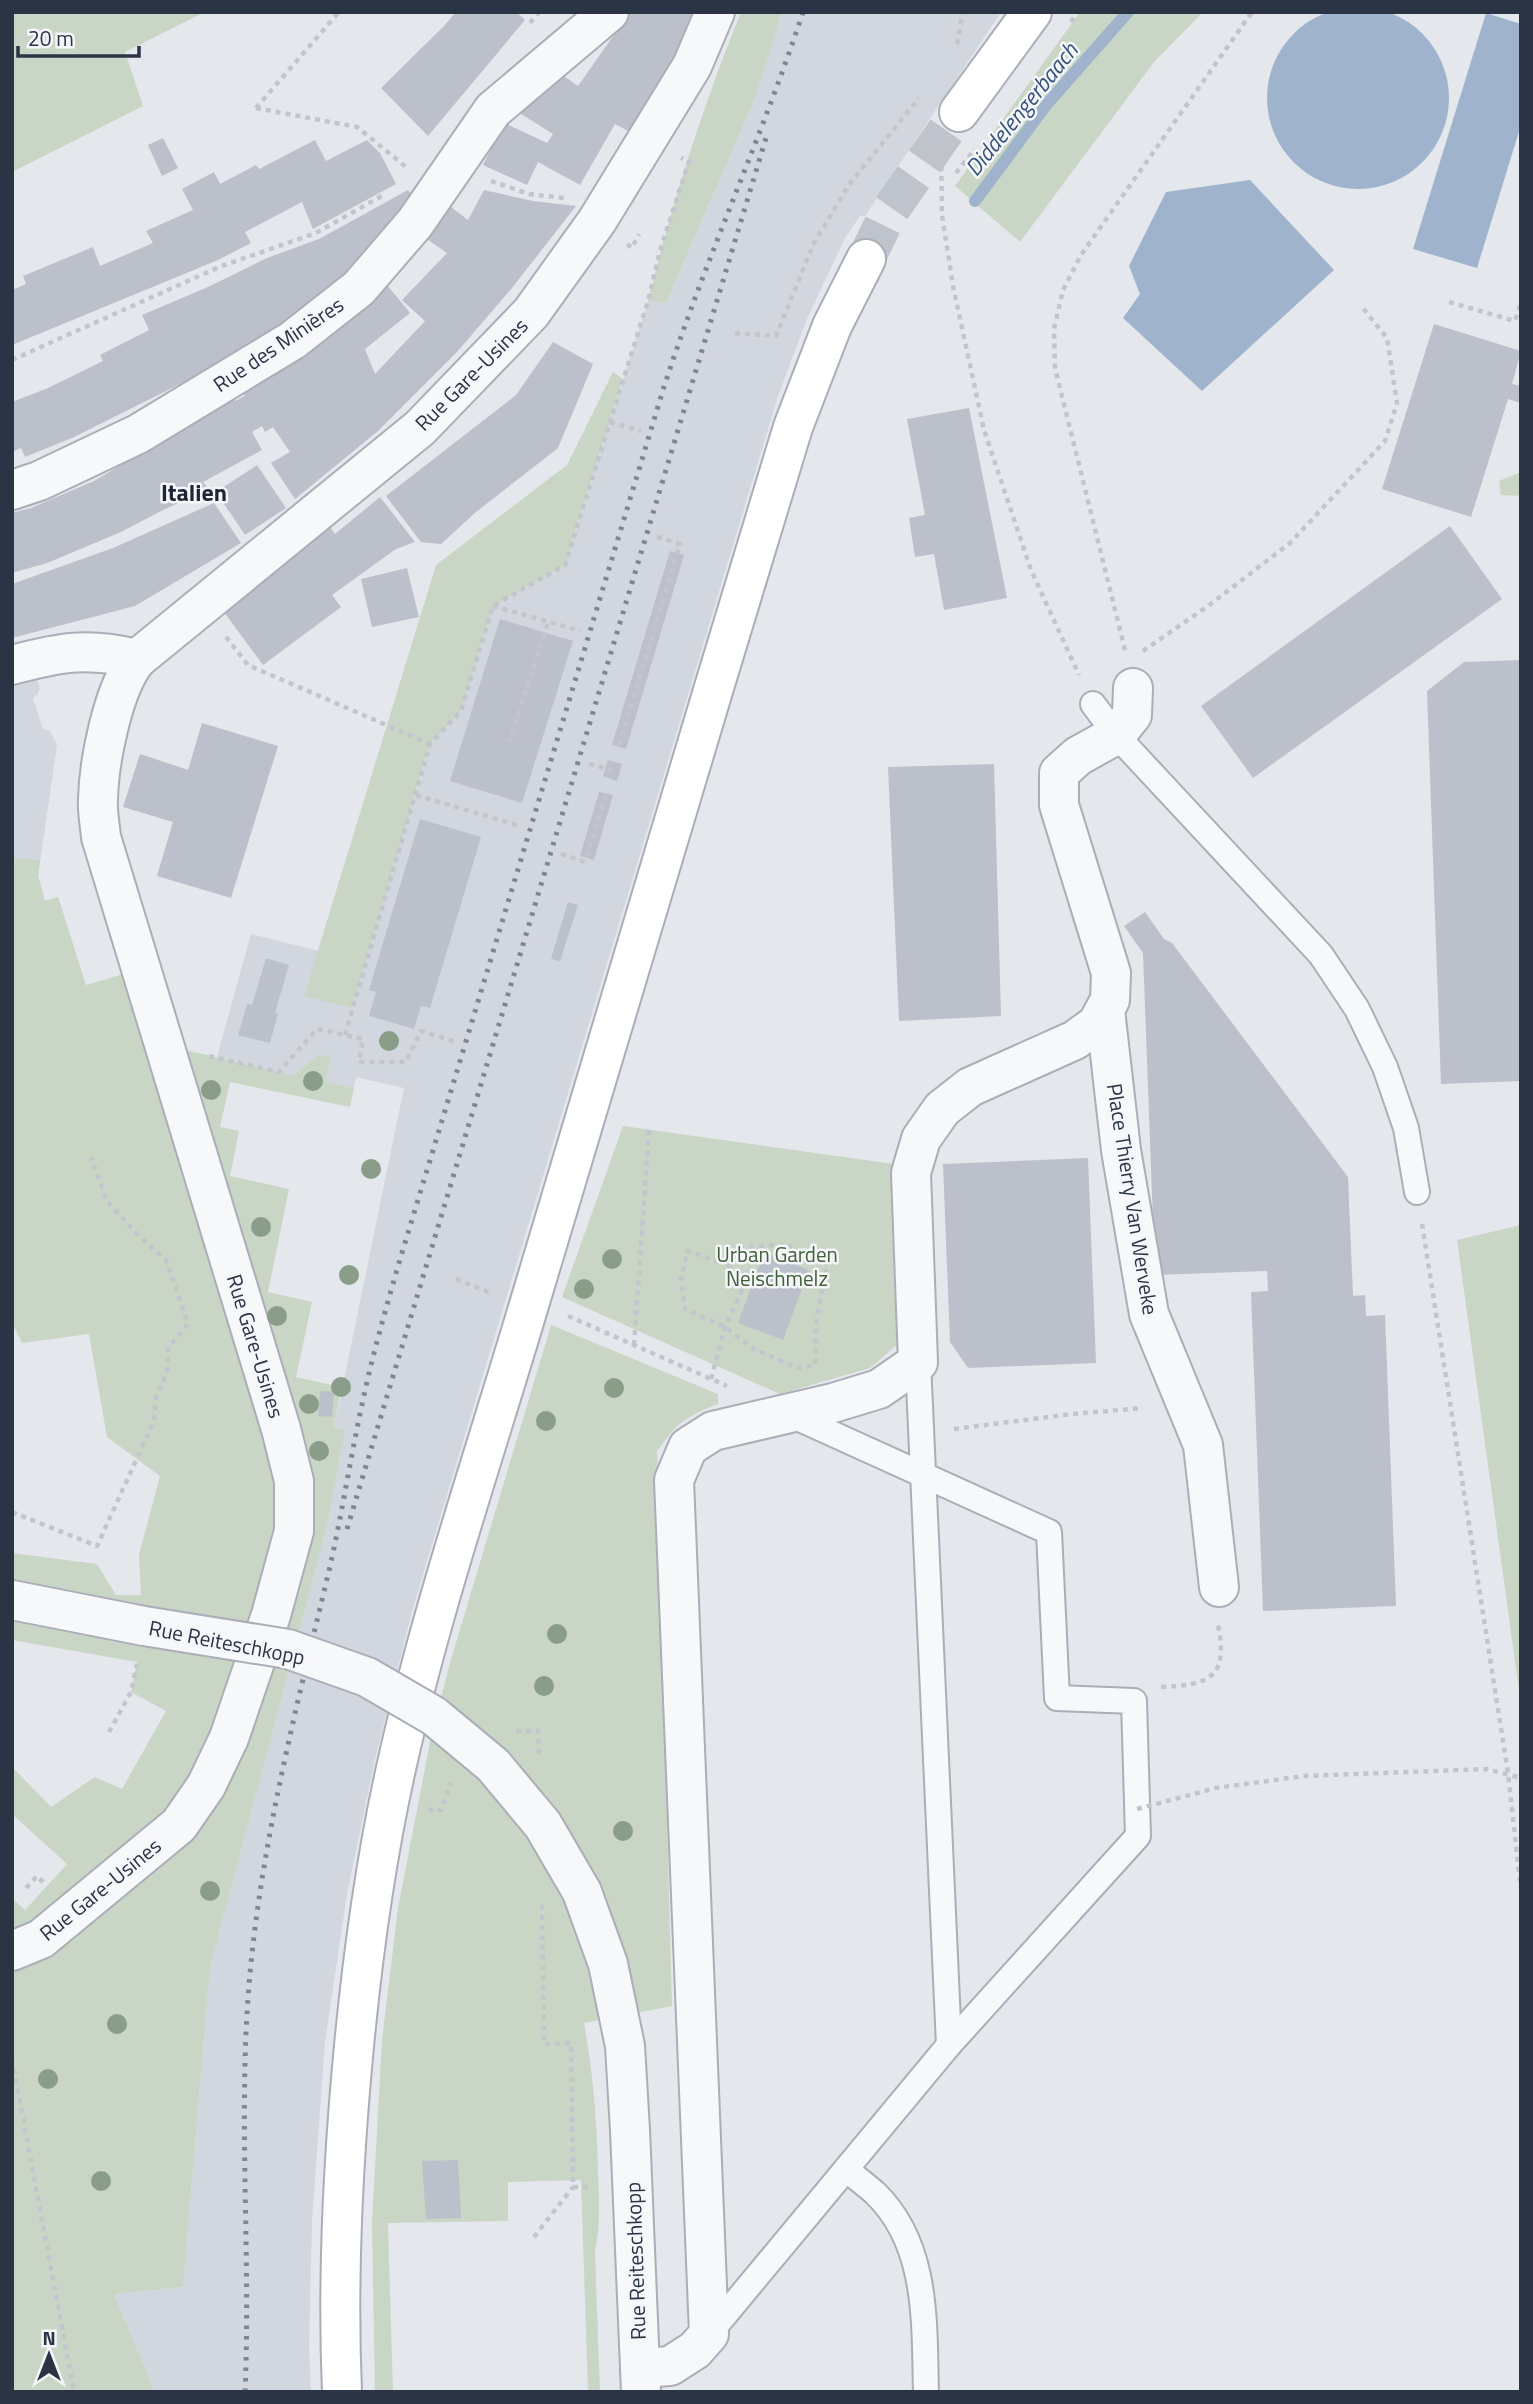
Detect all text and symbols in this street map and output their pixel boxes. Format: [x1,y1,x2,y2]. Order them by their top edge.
scale bar [18,14,138,58]
text: 20 m [28,22,74,54]
water label: Diddelengerbaach [956,34,1086,183]
street label: Rue des Minières [206,288,350,400]
street label: Rue Gare-Usines [407,310,535,438]
district label: Italien [161,474,227,510]
street label: Place Thierry Van Werveke [1099,1081,1167,1317]
park label: Urban Garden Neischmelz [716,1238,838,1294]
street label: Rue Gare-Usines [219,1270,293,1422]
street label: Rue Reiteschkopp [146,1611,308,1673]
street label: Rue Gare-Usines [32,1830,168,1948]
street label: Rue Reiteschkopp [616,2181,654,2341]
north arrow [14,2320,84,2390]
text: N [42,2323,56,2352]

